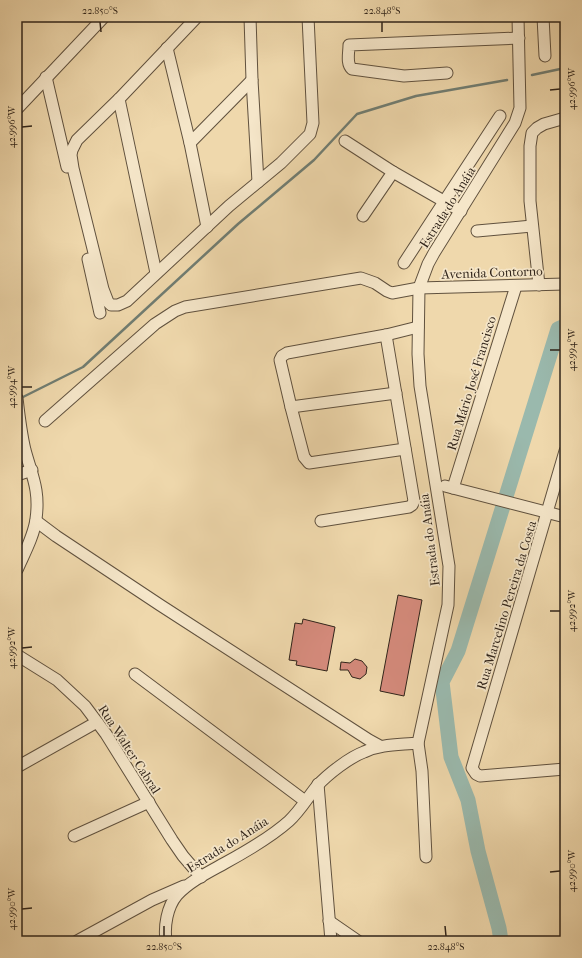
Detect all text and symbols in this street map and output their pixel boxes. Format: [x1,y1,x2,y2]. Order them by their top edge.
text: 22.850°S [82,5,118,17]
text: 22.848°S [364,5,400,17]
text: 42.996°W [566,67,578,110]
text: 42.996°W [6,105,18,148]
street label: Estrada do Anáia [416,163,479,251]
street label: Avenida Contorno [440,263,543,282]
street label: Rua Mário José Francisco [444,314,499,452]
text: 42.994°W [566,328,578,371]
text: 42.994°W [6,365,18,408]
street label: Estrada do Anáia [416,492,443,587]
street label: Rua Marcelino Pereira da Costa [474,518,540,691]
text: 42.992°W [566,589,578,632]
text: 42.992°W [6,626,18,669]
street label: Rua Walter Cabral [95,702,164,797]
street label: Estrada do Anáia [184,813,272,875]
text: 42.990°W [566,849,578,892]
text: 42.990°W [6,887,18,930]
text: 22.850°S [146,941,182,953]
text: 22.848°S [428,941,464,953]

